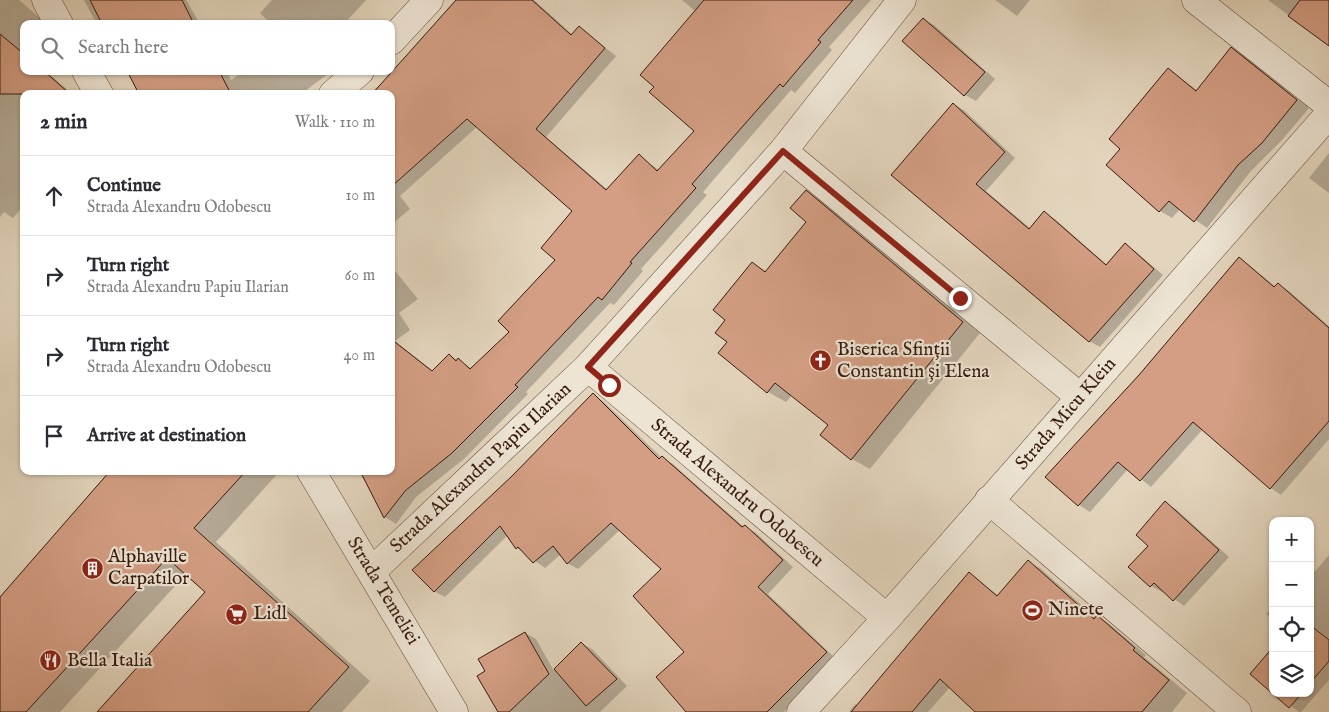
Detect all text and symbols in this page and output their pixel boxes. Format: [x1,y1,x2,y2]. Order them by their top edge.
search box [20,20,395,75]
icon: search [38,34,66,62]
text: Search here [78,36,169,60]
text: 2 min [40,109,87,136]
text: Walk · 110 m [295,113,375,133]
text: Continue [87,174,161,198]
icon: ahead [40,182,68,210]
text: 10 m [345,186,375,206]
text: Strada Alexandru Odobescu [87,198,271,218]
text: Turn right [87,254,169,278]
icon: right [40,262,68,290]
text: 60 m [345,266,375,286]
text: Strada Alexandru Papiu Ilarian [87,278,289,298]
route end [949,287,972,310]
text: Turn right [87,334,169,358]
place label: Biserica Sfinții Constantin și Elena [837,338,990,384]
icon: right [40,342,68,370]
text: 40 m [343,346,375,366]
church icon: Biserica Sfinții Constantin și Elena [809,349,833,373]
street label: Strada Micu Klein [1010,353,1122,475]
text: Strada Alexandru Odobescu [87,358,271,378]
route start [598,374,621,397]
street label: Strada Alexandru Papiu Ilarian [385,378,577,558]
street label: Strada Alexandru Odobescu [645,413,829,573]
icon: arrive [40,422,68,450]
text: Arrive at destination [87,424,246,448]
map controls [1269,517,1314,697]
button: + [1269,517,1314,562]
street label: Strada Temeliei [341,532,425,650]
place label: Alphaville Carpatilor [107,545,189,591]
building icon: Alphaville Carpatilor [80,556,104,580]
button: − [1269,562,1314,607]
sports icon: Ninete [1020,598,1044,622]
place label: Ninete [1048,598,1104,622]
supermarket icon: Lidl [225,602,249,626]
place label: Lidl [253,602,288,626]
button: locate [1269,607,1314,652]
restaurant icon: Bella Italia [39,649,63,673]
place label: Bella Italia [67,649,153,673]
button: layers [1269,652,1314,697]

